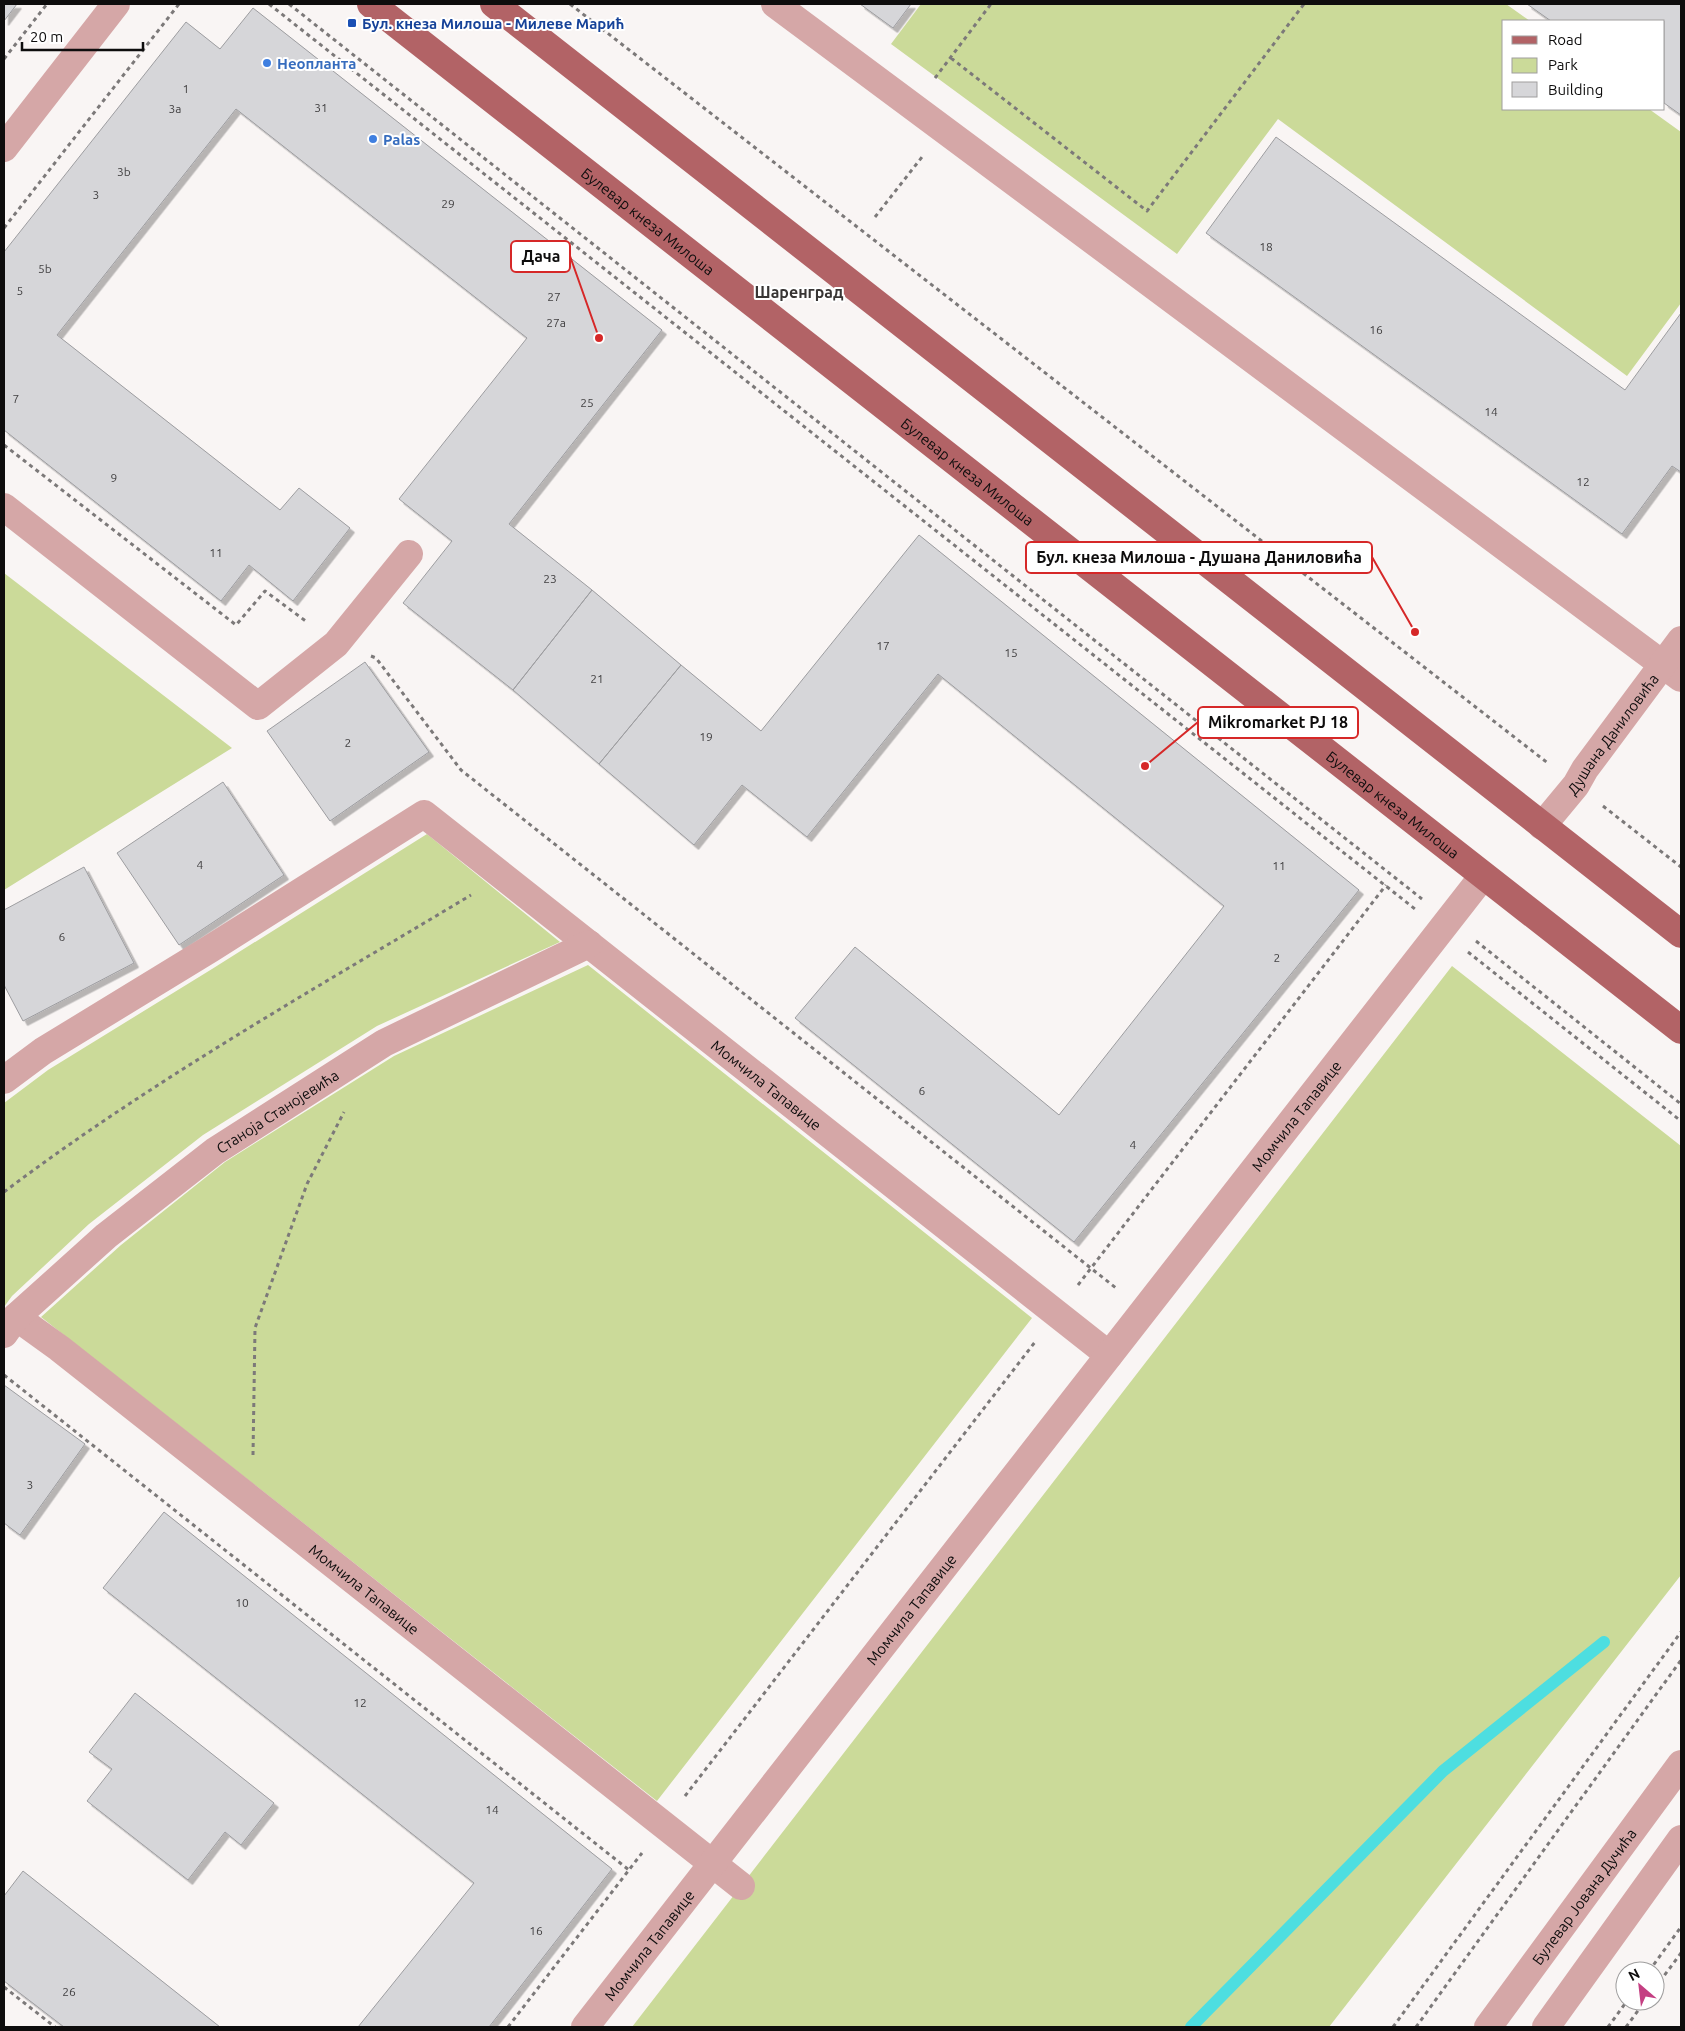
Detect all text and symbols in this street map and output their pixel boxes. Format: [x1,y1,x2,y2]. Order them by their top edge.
place label: Бул. кнеза Милоша - Милеве Марић [362,15,624,32]
marker: Бул. кнеза Милоша - Милеве Марић [346,17,358,29]
scale bar [22,20,144,52]
legend [1502,20,1665,110]
text: 20 m [30,28,63,45]
text: Road [1548,31,1583,48]
place label: Неопланта [277,55,356,72]
text: Park [1548,56,1578,73]
marker: Неопланта [261,57,273,69]
text: Building [1548,81,1603,98]
house number: 1 [183,82,189,95]
house number: 31 [314,101,328,114]
house number: 3a [169,102,181,115]
place label: Palas [383,131,420,148]
marker: Palas [367,133,379,145]
street label: Булевар кнеза Милоша [578,164,718,278]
house number: 3b [117,165,131,178]
house number: 3 [93,188,99,201]
house number: 29 [441,197,455,210]
house number: 18 [1259,240,1273,253]
callout: Дача [511,241,570,272]
text: Дача [522,247,560,265]
house number: 5b [38,262,52,275]
district label: Шаренград [755,283,844,301]
house number: 5 [17,284,23,297]
house number: 27 [547,290,561,303]
house number: 27a [546,316,566,329]
house number: 16 [1369,323,1383,336]
house number: 7 [13,392,19,405]
house number: 25 [580,396,594,409]
house number: 14 [1484,405,1498,418]
street label: Булевар кнеза Милоша [898,414,1038,529]
house number: 9 [111,471,117,484]
house number: 12 [1576,475,1590,488]
callout: Бул. кнеза Милоша - Душана Даниловића [1026,542,1372,573]
house number: 11 [209,546,223,559]
text: Бул. кнеза Милоша - Душана Даниловића [1036,548,1362,566]
house number: 23 [543,572,557,585]
house number: 17 [876,639,890,652]
house number: 15 [1004,646,1018,659]
street label: Душана Даниловића [1563,670,1662,798]
house number: 21 [590,672,604,685]
callout: Mikromarket PJ 18 [1198,707,1358,738]
text: Mikromarket PJ 18 [1208,713,1348,731]
house number: 19 [699,730,713,743]
house number: 2 [345,736,351,749]
street label: Булевар кнеза Милоша [1323,747,1463,862]
house number: 4 [197,858,204,871]
house number: 11 [1272,859,1286,872]
house number: 6 [59,930,66,943]
house number: 2 [1274,951,1280,964]
street label: Момчила Тапавице [708,1036,825,1133]
street label: Момчила Тапавице [1248,1057,1344,1174]
street label: Станоја Станојевића [213,1066,342,1157]
house number: 6 [919,1084,926,1097]
house number: 4 [1130,1138,1137,1151]
house number: 3 [27,1478,33,1491]
street label: Момчила Тапавице [306,1540,423,1638]
street label: Момчила Тапавице [863,1551,959,1668]
house number: 10 [235,1596,249,1609]
house number: 12 [353,1696,367,1709]
house number: 14 [485,1803,499,1816]
street label: Булевар Јована Дучића [1528,1825,1639,1968]
street label: Момчила Тапавице [601,1886,697,2004]
house number: 16 [529,1924,543,1937]
north arrow [1615,1961,1665,2011]
text: N [1626,1965,1642,1984]
house number: 26 [62,1985,76,1998]

